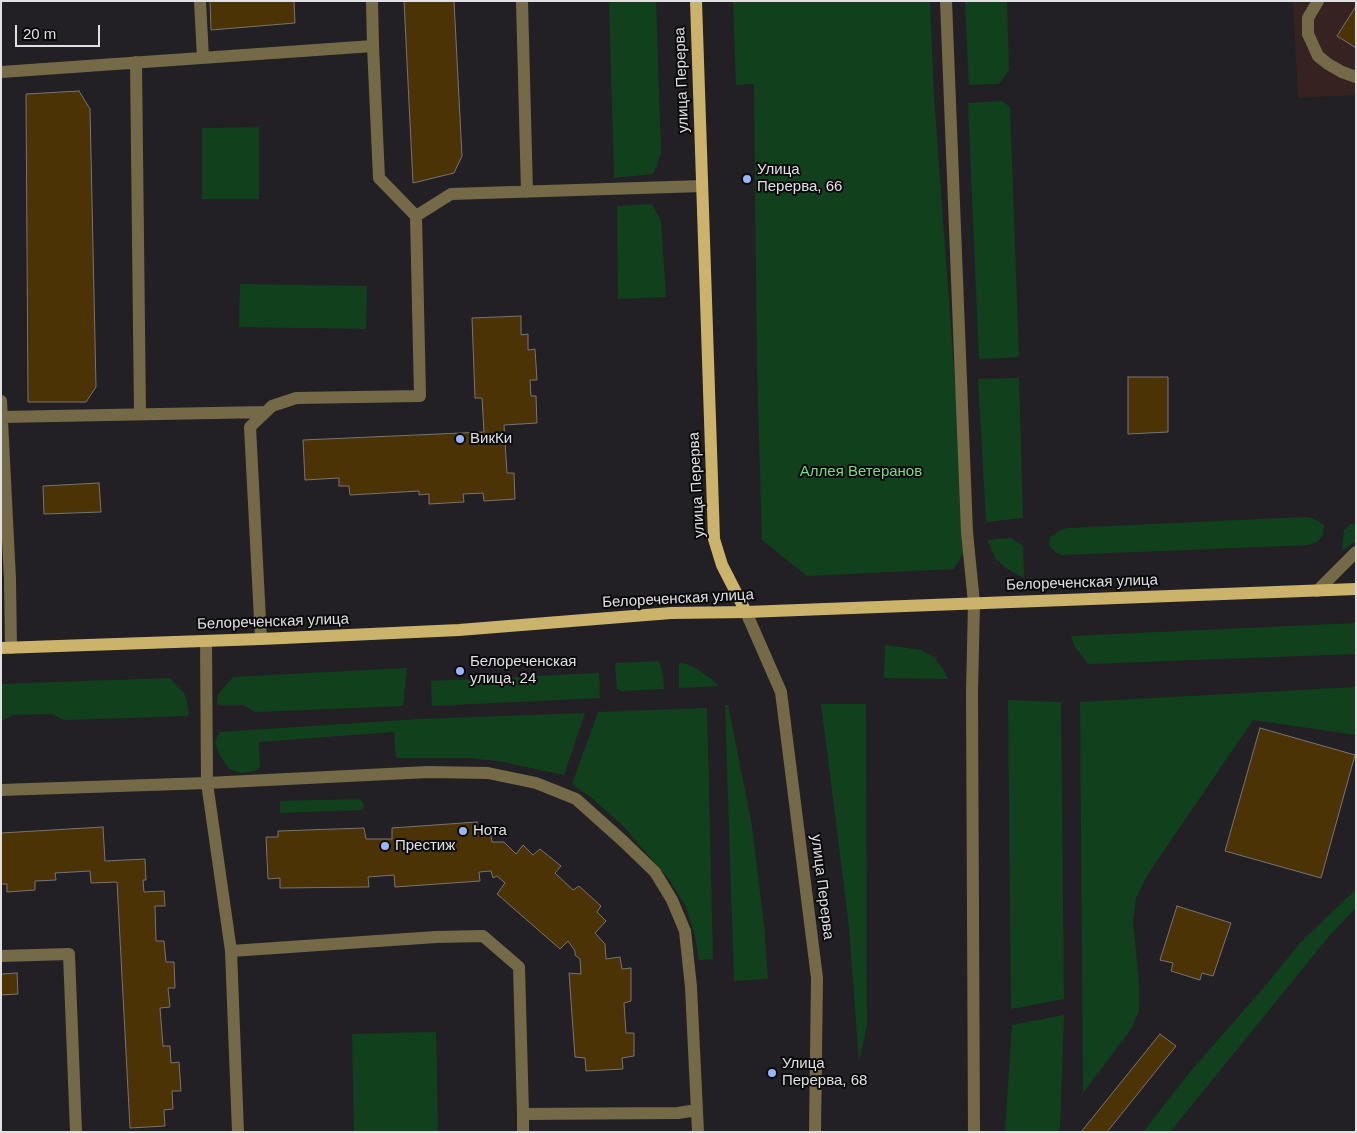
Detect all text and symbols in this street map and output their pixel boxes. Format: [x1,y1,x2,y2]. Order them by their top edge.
scale bar [18,15,102,47]
text: 20 m [23,25,56,42]
street label: улица Перерва [671,27,693,133]
place label: Улица Перерва, 66 [757,161,842,196]
marker: Улица Перерва, 66 [741,173,753,185]
place label: ВикКи [470,430,512,448]
street label: улица Перерва [685,432,709,538]
marker: ВикКи [454,433,466,445]
park label: Аллея Ветеранов [800,463,922,481]
street label: Белореченская улица [1006,571,1158,595]
street label: Белореченская улица [602,586,754,612]
street label: Белореченская улица [197,610,349,634]
place label: Белореченская улица, 24 [470,653,576,688]
marker: Белореченская улица, 24 [454,665,466,677]
place label: Нота [473,822,507,840]
marker: Нота [457,825,469,837]
street label: улица Перерва [807,833,837,941]
place label: Престиж [395,837,455,855]
marker: Престиж [379,840,391,852]
place label: Улица Перерва, 68 [782,1055,867,1090]
marker: Улица Перерва, 68 [766,1067,778,1079]

